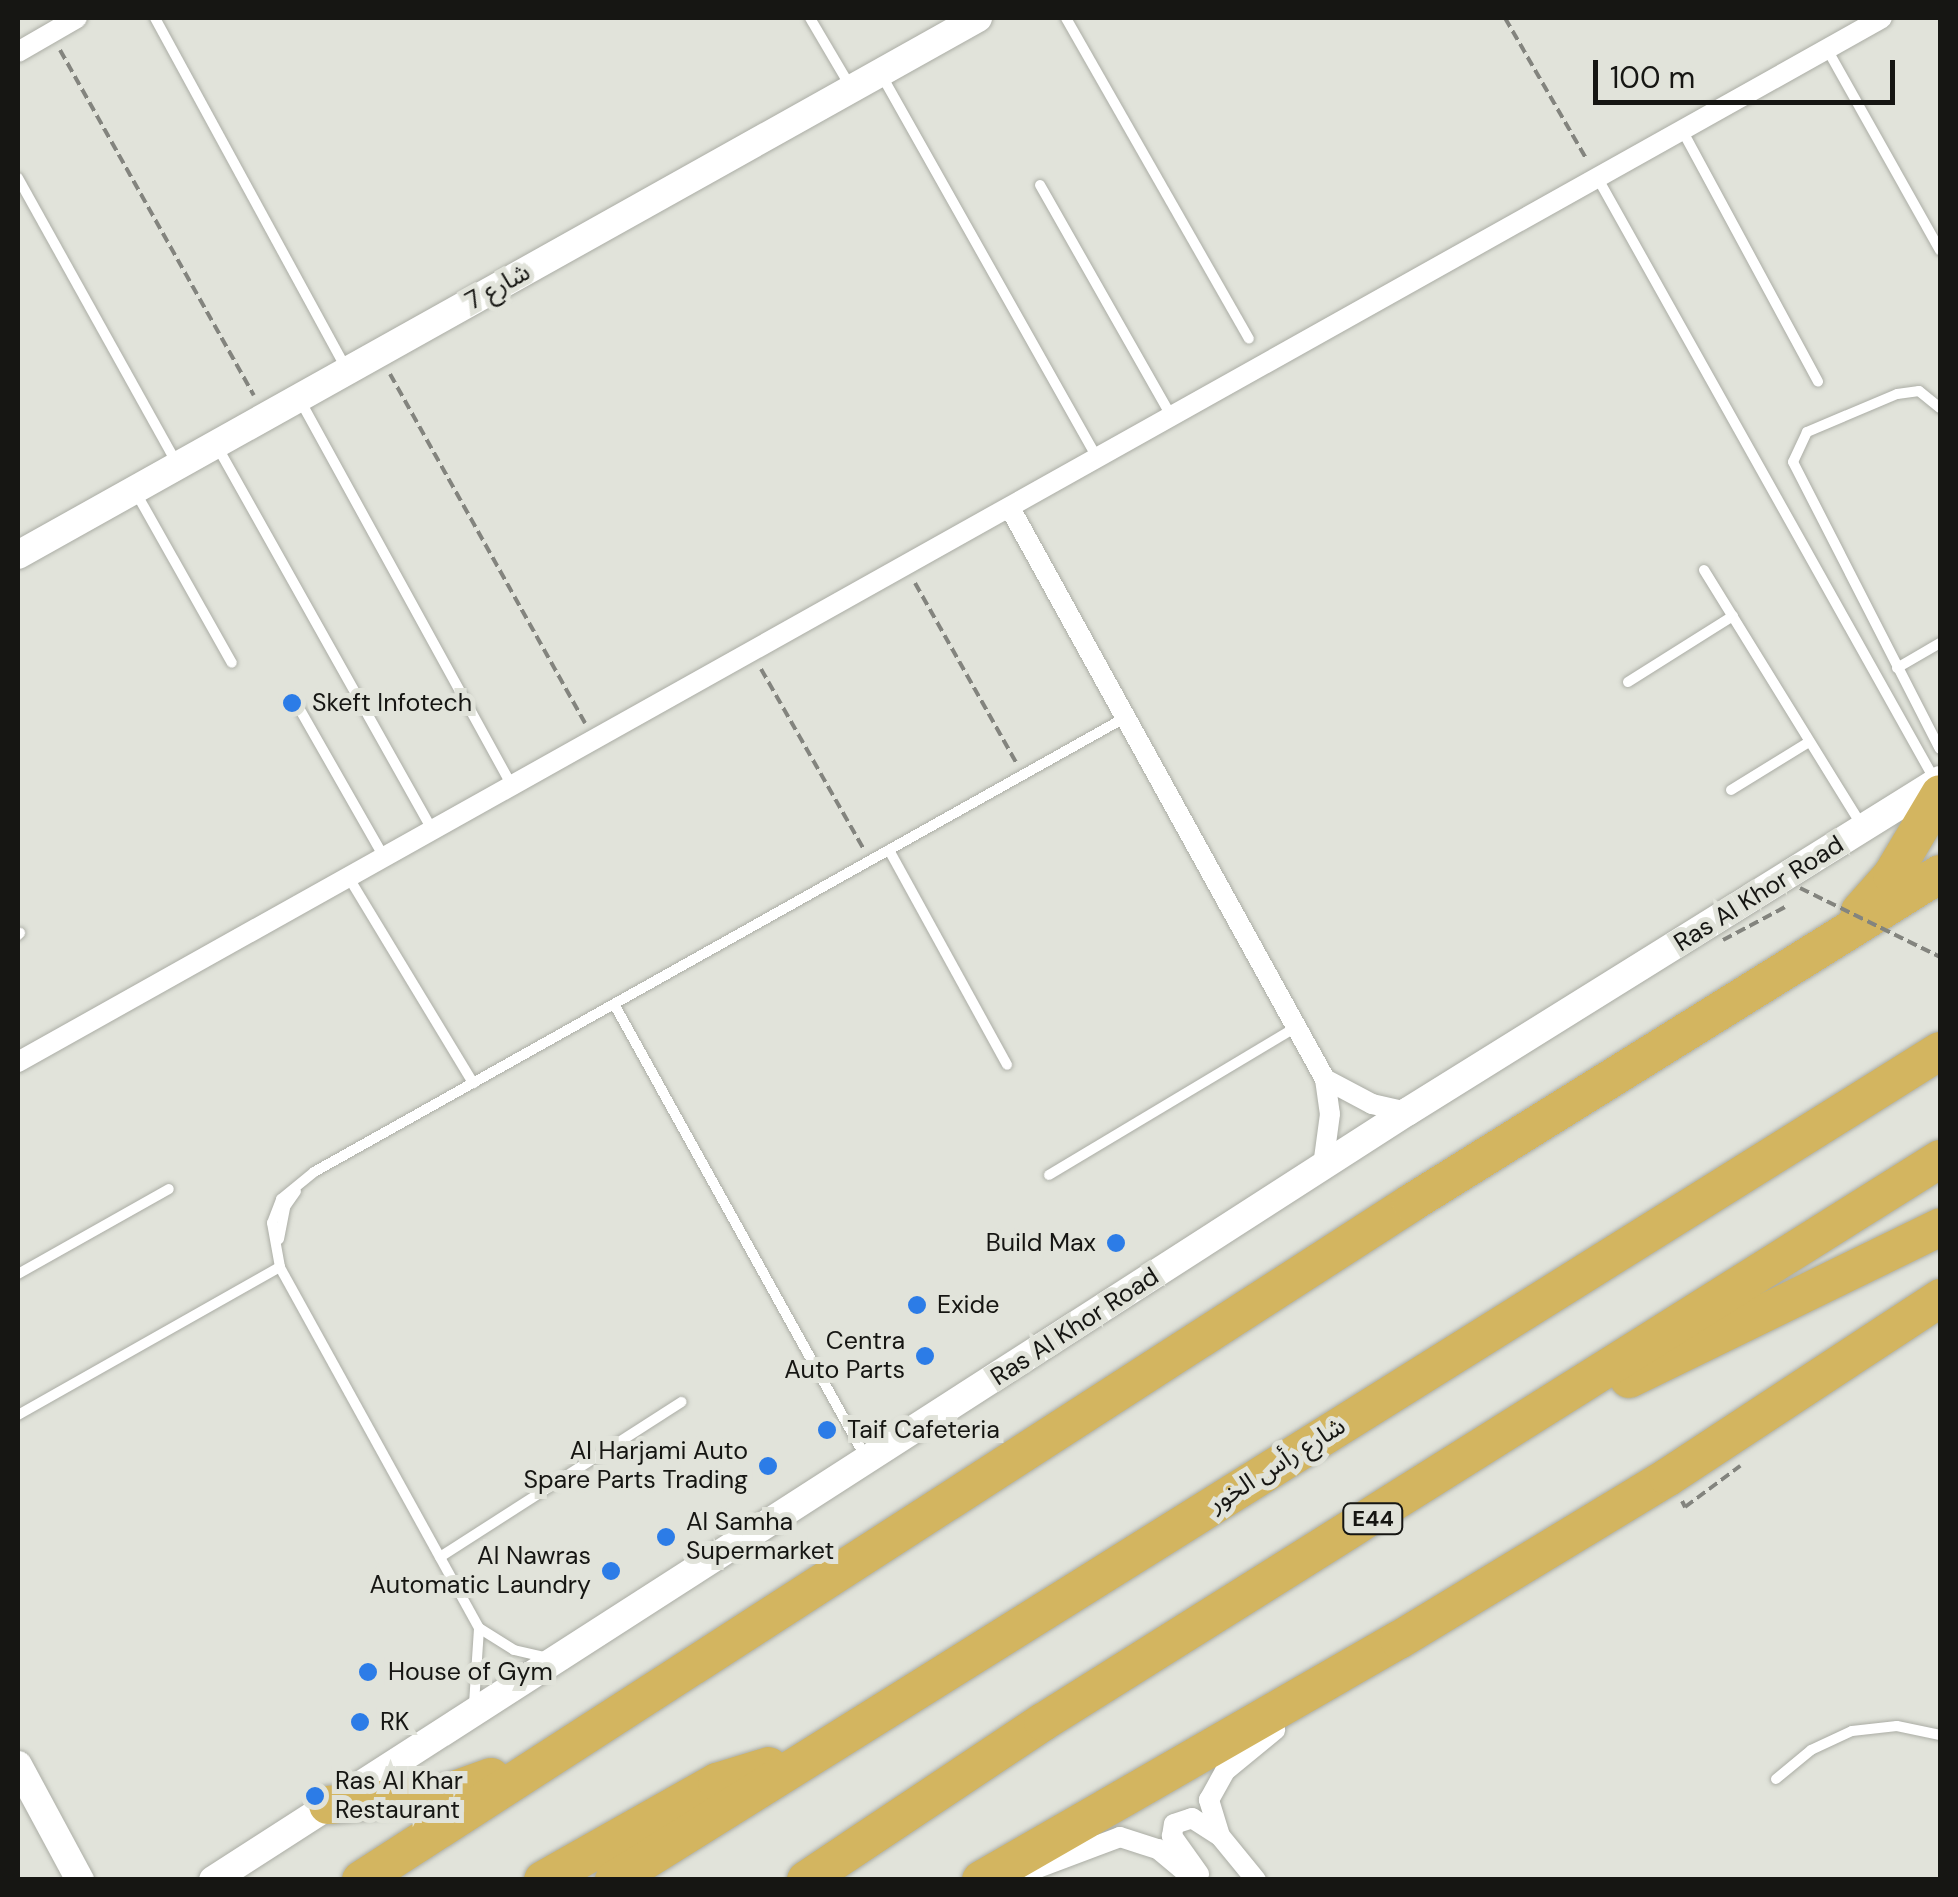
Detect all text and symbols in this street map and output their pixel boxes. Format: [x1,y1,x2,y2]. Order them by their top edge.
scale bar [1598,40,1900,102]
text: 100 m [1610,58,1695,97]
street label: شارع 7 [461,257,535,317]
place label: Skeft Infotech [312,688,472,718]
marker: Skeft Infotech [281,692,303,714]
street label: Ras Al Khor Road [1669,830,1849,958]
place label: Build Max [986,1228,1096,1258]
marker: Build Max [1105,1232,1127,1254]
street label: Ras Al Khor Road [985,1262,1165,1392]
place label: Exide [937,1290,999,1320]
marker: Exide [906,1294,928,1316]
place label: Centra Auto Parts [784,1327,905,1386]
marker: Centra Auto Parts [914,1345,936,1367]
street label: شارع رأس الخور [1203,1411,1351,1519]
place label: Taif Cafeteria [847,1415,1000,1445]
marker: Taif Cafeteria [816,1419,838,1441]
place label: Al Harjami Auto Spare Parts Trading [523,1437,748,1496]
marker: Al Harjami Auto Spare Parts Trading [757,1455,779,1477]
road number: E44 [1340,1502,1406,1536]
place label: Al Samha Supermarket [686,1508,834,1567]
marker: Al Samha Supermarket [655,1526,677,1548]
place label: Al Nawras Automatic Laundry [370,1542,591,1601]
marker: Al Nawras Automatic Laundry [600,1560,622,1582]
place label: House of Gym [388,1657,553,1687]
marker: House of Gym [357,1661,379,1683]
place label: RK [380,1707,409,1737]
marker: RK [349,1711,371,1733]
place label: Ras Al Khar Restaurant [335,1767,463,1826]
marker: Ras Al Khar Restaurant [304,1785,326,1807]

